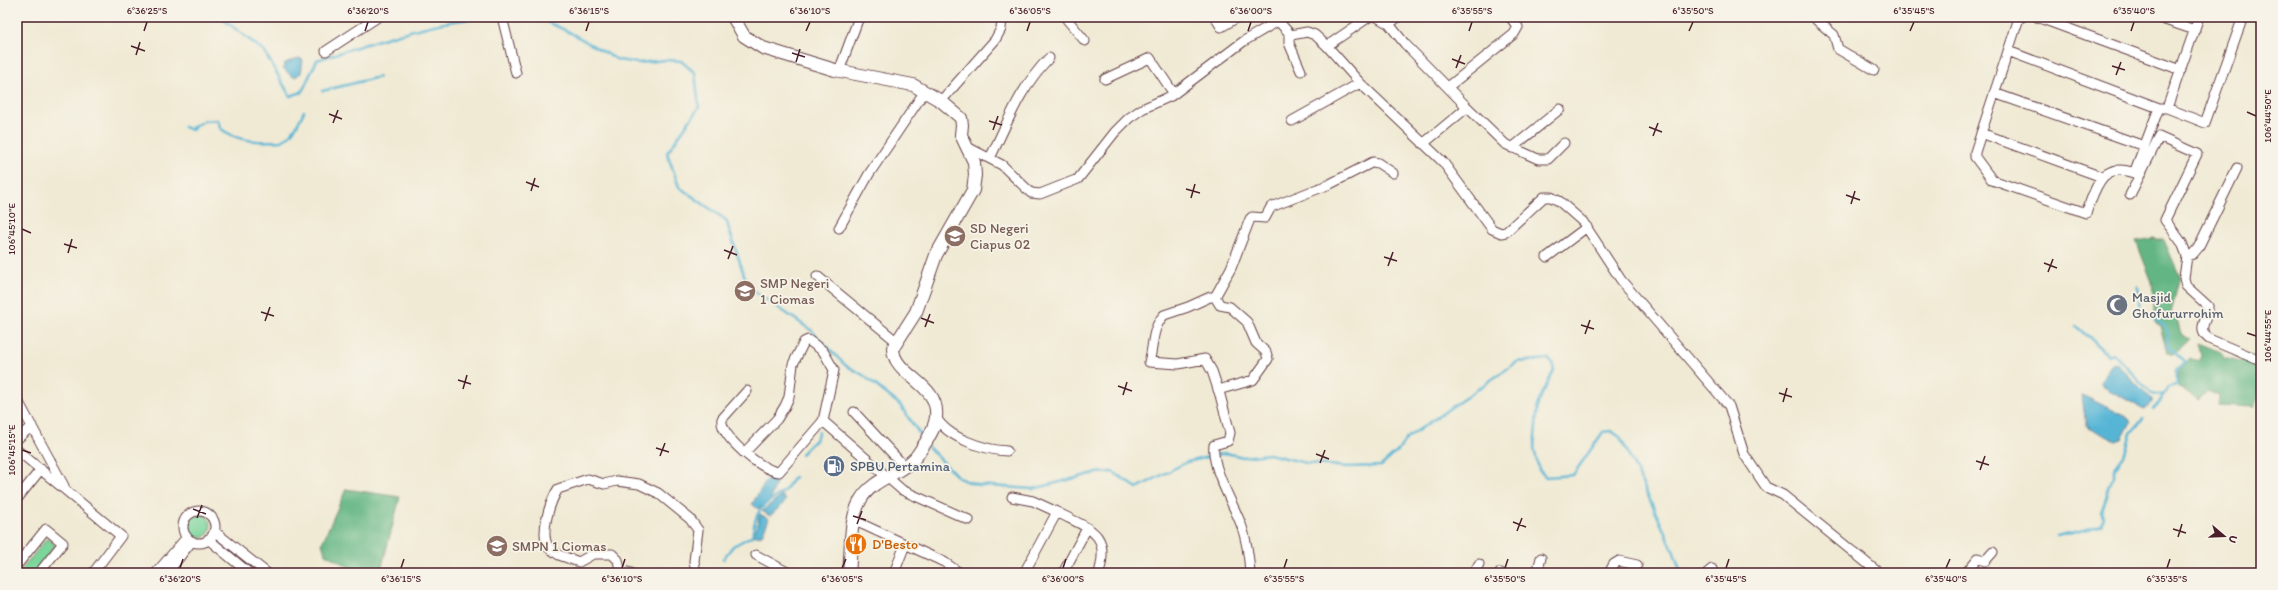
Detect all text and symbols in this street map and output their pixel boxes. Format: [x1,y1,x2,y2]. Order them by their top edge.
text: 6°36'25"S [127,4,168,17]
text: 6°36'20"S [347,4,389,17]
text: 6°36'15"S [569,4,609,17]
text: 6°36'10"S [790,4,831,17]
text: 6°36'05"S [1009,4,1051,17]
text: 6°36'00"S [1230,4,1273,17]
text: 6°35'55"S [1452,4,1493,17]
text: 6°35'50"S [1672,4,1714,17]
text: 6°35'45"S [1893,4,1935,17]
text: 6°35'40"S [2113,4,2155,17]
text: 106°44'50"E [2261,89,2274,143]
text: 106°45'10"E [5,202,18,255]
place label: SD Negeri Ciapus 02 [970,220,1031,253]
school or university icon: SD Negeri Ciapus 02 [942,223,968,249]
place label: SMP Negeri 1 Ciomas [760,275,829,308]
school or university icon: SMP Negeri 1 Ciomas [732,278,758,304]
place label: Masjid Ghofururrohim [2132,289,2224,322]
mosque icon: Masjid Ghofururrohim [2104,292,2130,318]
text: 106°44'55"E [2261,309,2274,362]
text: 106°45'15"E [5,424,18,476]
fuel station icon: SPBU Pertamina [821,453,847,479]
place label: SPBU Pertamina [850,458,951,475]
north arrow [2204,516,2244,556]
restaurant icon: D'Besto [843,531,869,557]
school or university icon: SMPN 1 Ciomas [484,533,510,559]
text: U [2226,534,2240,545]
place label: D'Besto [872,536,918,553]
place label: SMPN 1 Ciomas [512,538,607,555]
text: 6°36'20"S [159,572,201,585]
text: 6°36'15"S [381,572,421,585]
text: 6°36'10"S [602,572,643,585]
text: 6°36'05"S [821,572,863,585]
text: 6°36'00"S [1042,572,1085,585]
text: 6°35'55"S [1264,572,1305,585]
text: 6°35'50"S [1484,572,1526,585]
text: 6°35'45"S [1705,572,1747,585]
text: 6°35'40"S [1925,572,1967,585]
text: 6°35'35"S [2147,572,2188,585]

